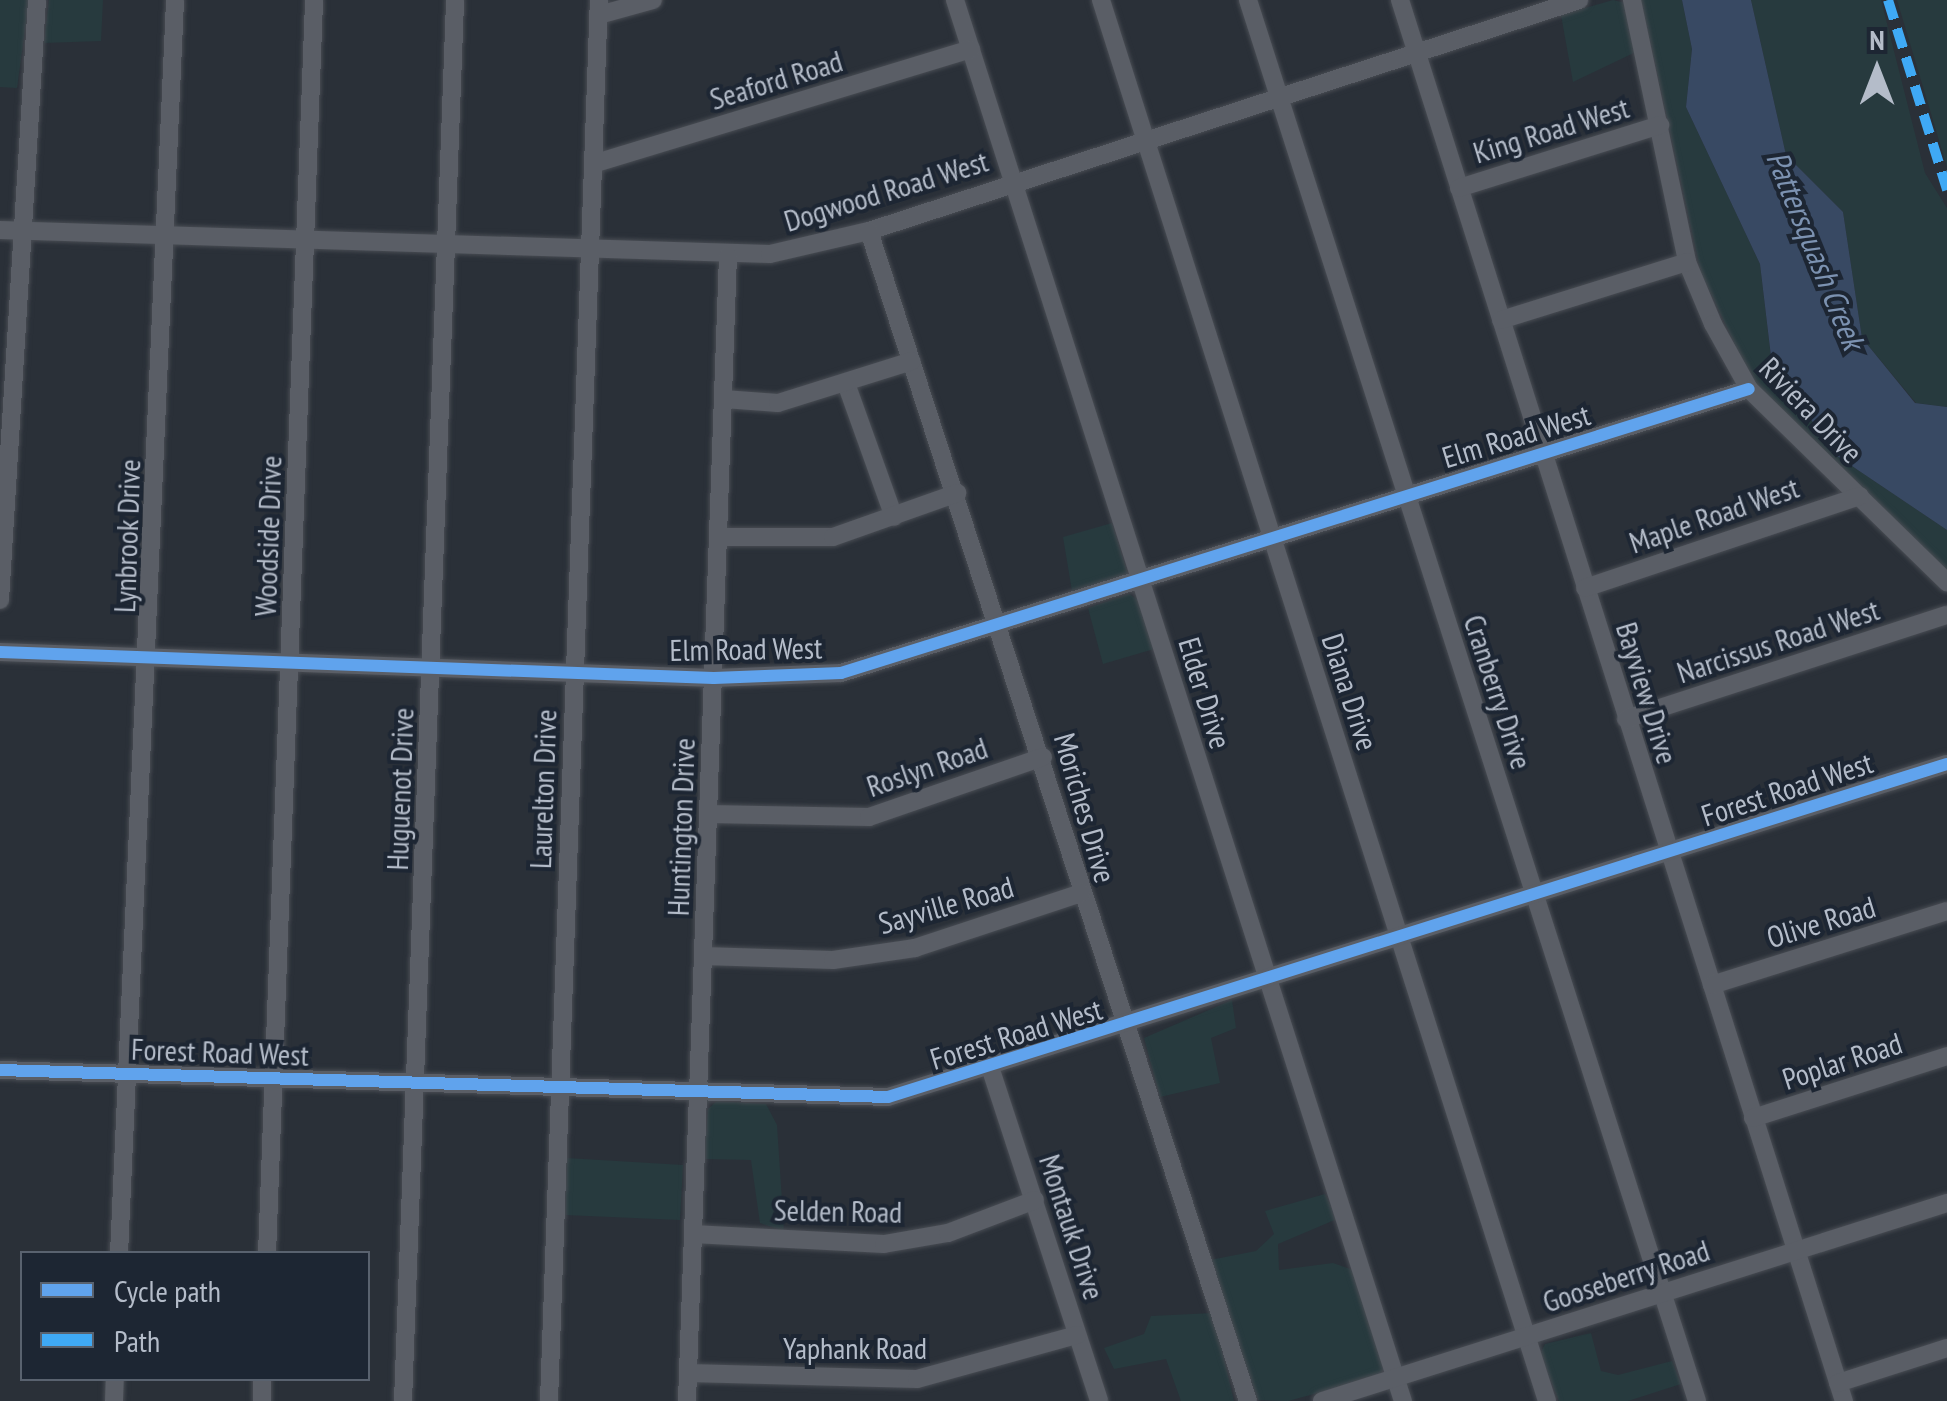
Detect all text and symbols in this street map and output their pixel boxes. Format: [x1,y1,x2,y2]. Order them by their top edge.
north arrow [1827,20,1927,120]
text: N [1869,21,1885,58]
street label: Seaford Road [706,43,846,117]
street label: King Road West [1469,89,1633,171]
street label: Dogwood Road West [779,143,993,239]
water label: Pattersquash Creek [1759,145,1873,355]
street label: Riviera Drive [1752,350,1870,470]
street label: Elm Road West [1438,396,1594,476]
street label: Woodside Drive [247,455,289,617]
street label: Lynbrook Drive [106,458,148,614]
street label: Maple Road West [1624,469,1804,561]
street label: Narcissus Road West [1672,591,1884,691]
street label: Cranberry Drive [1456,610,1540,774]
street label: Bayview Drive [1608,618,1686,768]
street label: Diana Drive [1314,629,1386,755]
street label: Elm Road West [669,630,823,668]
street label: Elder Drive [1171,633,1239,753]
street label: Huguenot Drive [379,707,421,871]
street label: Laurelton Drive [522,709,564,869]
street label: Moriches Drive [1046,729,1124,887]
street label: Roslyn Road [862,730,992,804]
street label: Huntington Drive [660,737,702,917]
street label: Forest Road West [1697,744,1877,834]
street label: Sayville Road [874,869,1018,941]
street label: Olive Road [1762,888,1880,956]
street label: Forest Road West [926,991,1106,1077]
street label: Poplar Road [1778,1025,1906,1097]
street label: Forest Road West [130,1031,310,1073]
street label: Montauk Drive [1032,1150,1112,1304]
street label: Selden Road [774,1192,902,1230]
street label: Gooseberry Road [1538,1232,1714,1320]
legend [20,1251,370,1381]
text: Cycle path [114,1271,221,1310]
text: Path [114,1321,160,1360]
street label: Yaphank Road [783,1330,927,1366]

